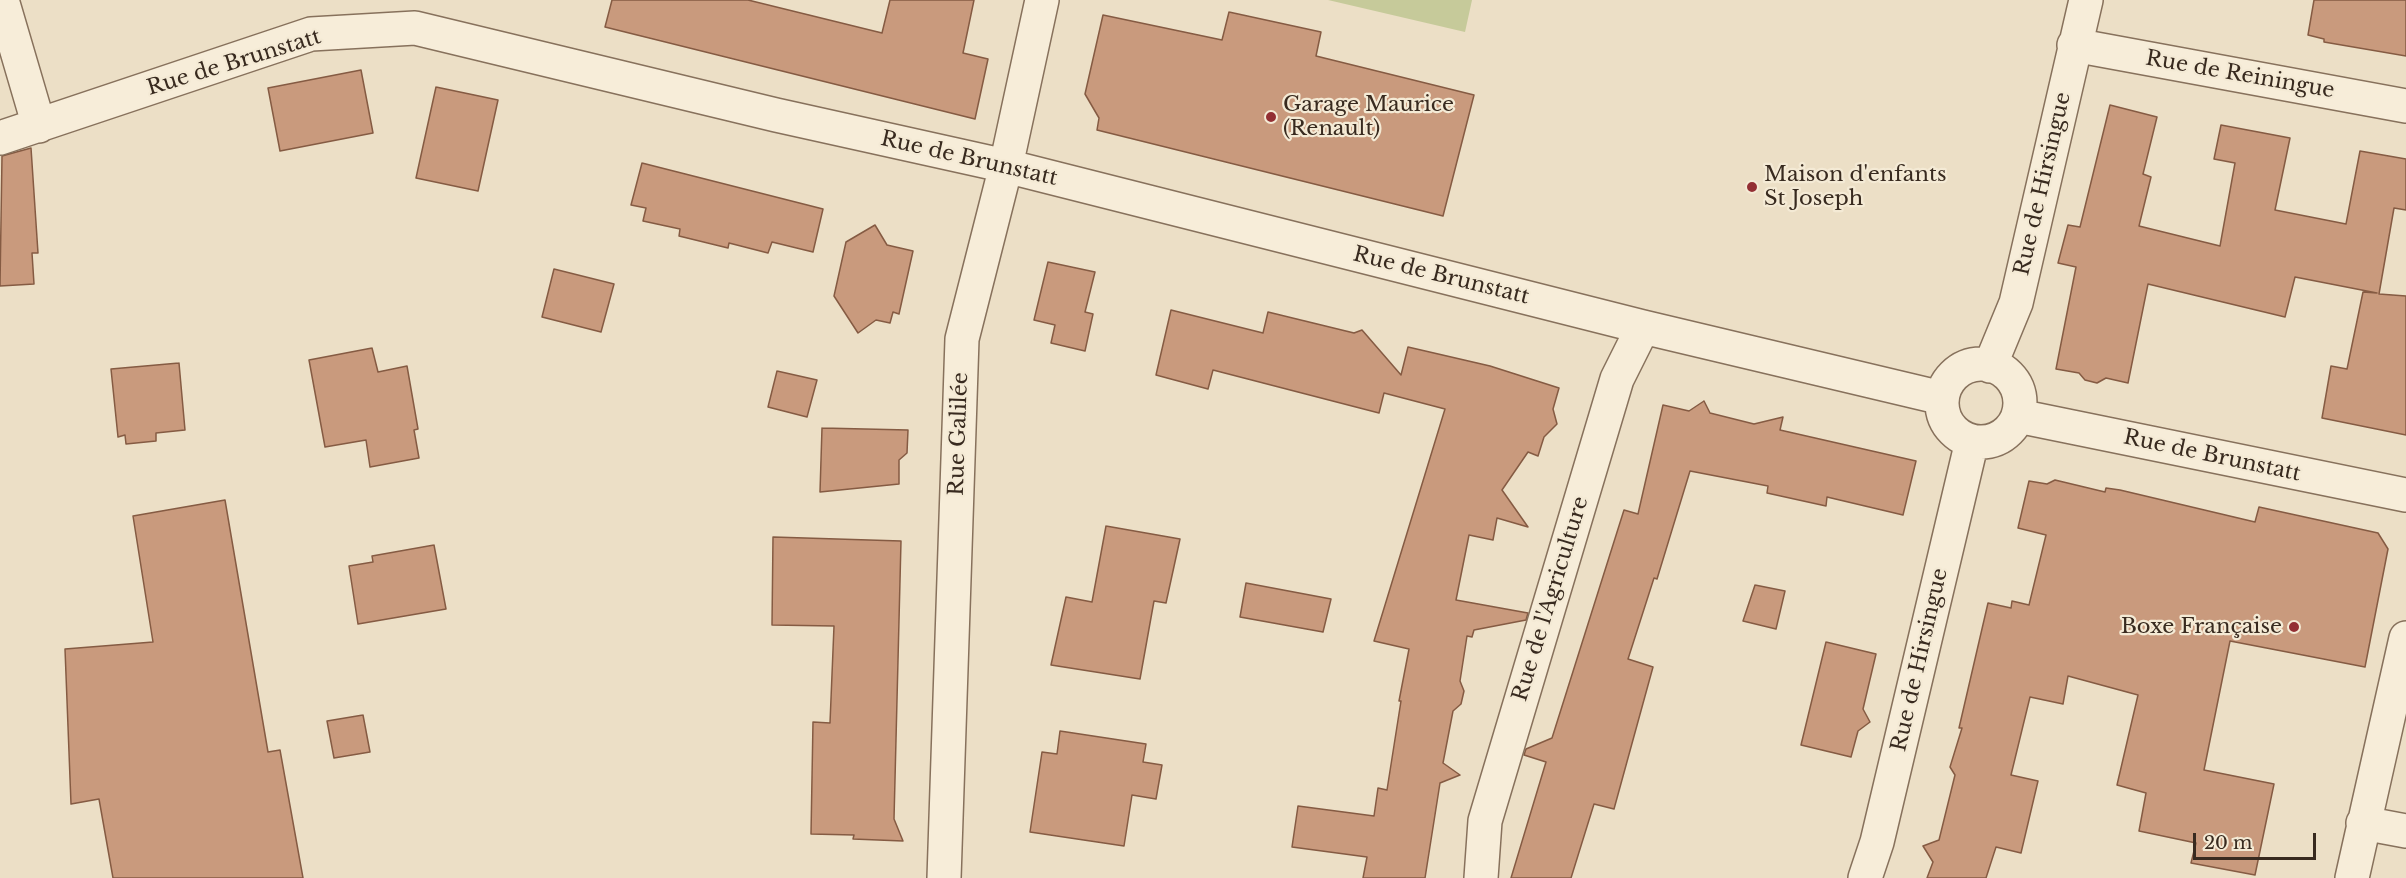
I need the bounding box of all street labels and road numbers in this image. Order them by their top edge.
street label: Rue de Brunstatt [144,25,324,101]
street label: Rue de Reiningue [2144,46,2336,104]
street label: Rue de Hirsingue [2010,90,2076,278]
street label: Rue de Brunstatt [878,126,1060,192]
street label: Rue de Brunstatt [1350,242,1532,310]
street label: Rue Galilée [944,372,974,496]
street label: Rue de Brunstatt [2121,425,2303,487]
street label: Rue de l'Agriculture [1508,494,1594,704]
street label: Rue de Hirsingue [1887,566,1953,754]

